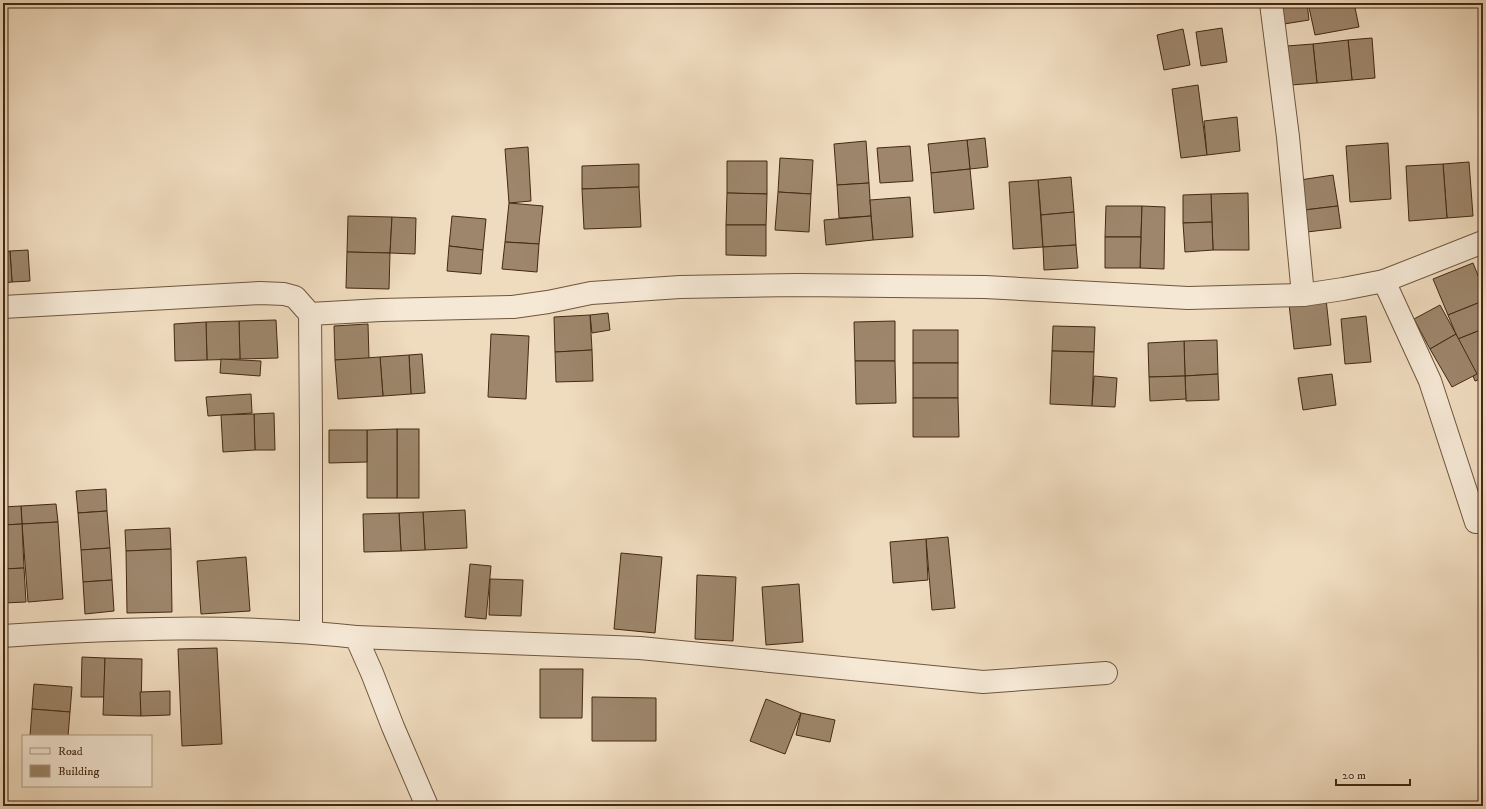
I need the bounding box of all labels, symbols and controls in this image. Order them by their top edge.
legend [22,735,152,787]
text: Road [58,744,83,759]
scale bar [1336,761,1410,787]
text: Building [58,764,99,779]
text: 20 m [1342,768,1366,783]

